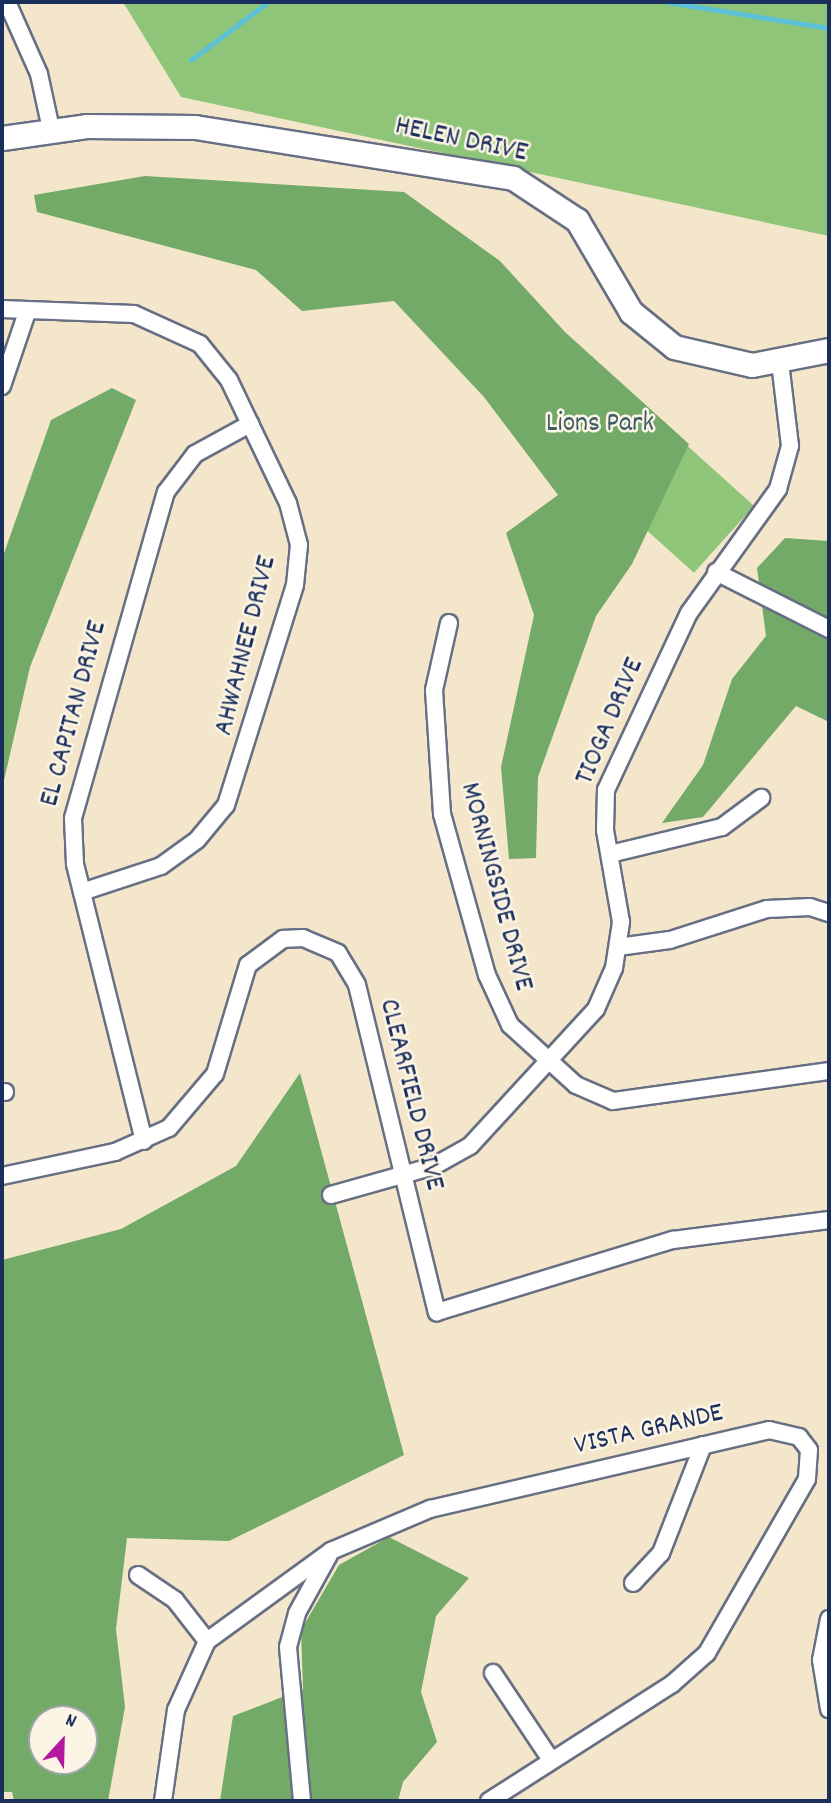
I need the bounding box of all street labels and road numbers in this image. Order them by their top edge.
street label: HELEN DRIVE [392,111,530,171]
street label: AHWAHNEE DRIVE [208,553,286,739]
street label: EL CAPITAN DRIVE [34,618,116,810]
street label: TIOGA DRIVE [569,653,653,791]
street label: MORNINGSIDE DRIVE [451,779,539,995]
street label: CLEARFIELD DRIVE [370,996,450,1194]
street label: VISTA GRANDE [571,1398,727,1464]

